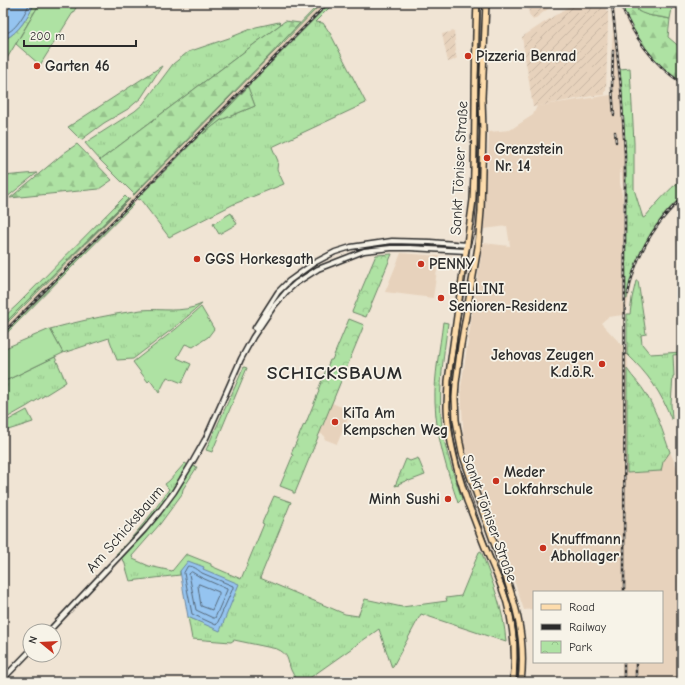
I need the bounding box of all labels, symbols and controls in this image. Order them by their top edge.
scale bar [24,22,136,48]
text: 200 m [30,29,65,43]
place label: Pizzeria Benrad [476,47,576,65]
marker: Pizzeria Benrad [463,51,473,61]
place label: Garten 46 [45,57,110,75]
marker: Garten 46 [32,61,42,71]
street label: Sankt Töniser Straße [447,100,472,235]
place label: Grenzstein Nr. 14 [495,140,563,175]
marker: Grenzstein Nr. 14 [482,153,492,163]
place label: GGS Horkesgath [205,250,314,268]
marker: GGS Horkesgath [192,254,202,264]
place label: PENNY [429,255,475,273]
marker: PENNY [416,259,426,269]
place label: BELLINI Senioren-Residenz [449,280,568,315]
marker: BELLINI Senioren-Residenz [436,293,446,303]
place label: Jehovas Zeugen K.d.ö.R. [491,346,594,381]
marker: Jehovas Zeugen K.d.ö.R. [597,359,607,369]
district label: SCHICKSBAUM [267,362,403,384]
place label: KiTa Am Kempschen Weg [343,404,448,439]
marker: KiTa Am Kempschen Weg [330,417,340,427]
street label: Sankt Töniser Straße [459,452,522,585]
place label: Meder Lokfahrschule [504,463,593,498]
marker: Meder Lokfahrschule [491,476,501,486]
street label: Am Schicksbaum [82,482,168,576]
place label: Minh Sushi [369,490,440,508]
marker: Minh Sushi [443,494,453,504]
place label: Knuffmann Abhollager [551,530,621,565]
marker: Knuffmann Abhollager [538,543,548,553]
legend [533,591,663,663]
text: Road [569,600,595,614]
text: Railway [569,620,607,634]
north arrow [22,623,62,663]
text: N [26,635,40,645]
text: Park [569,640,592,654]

